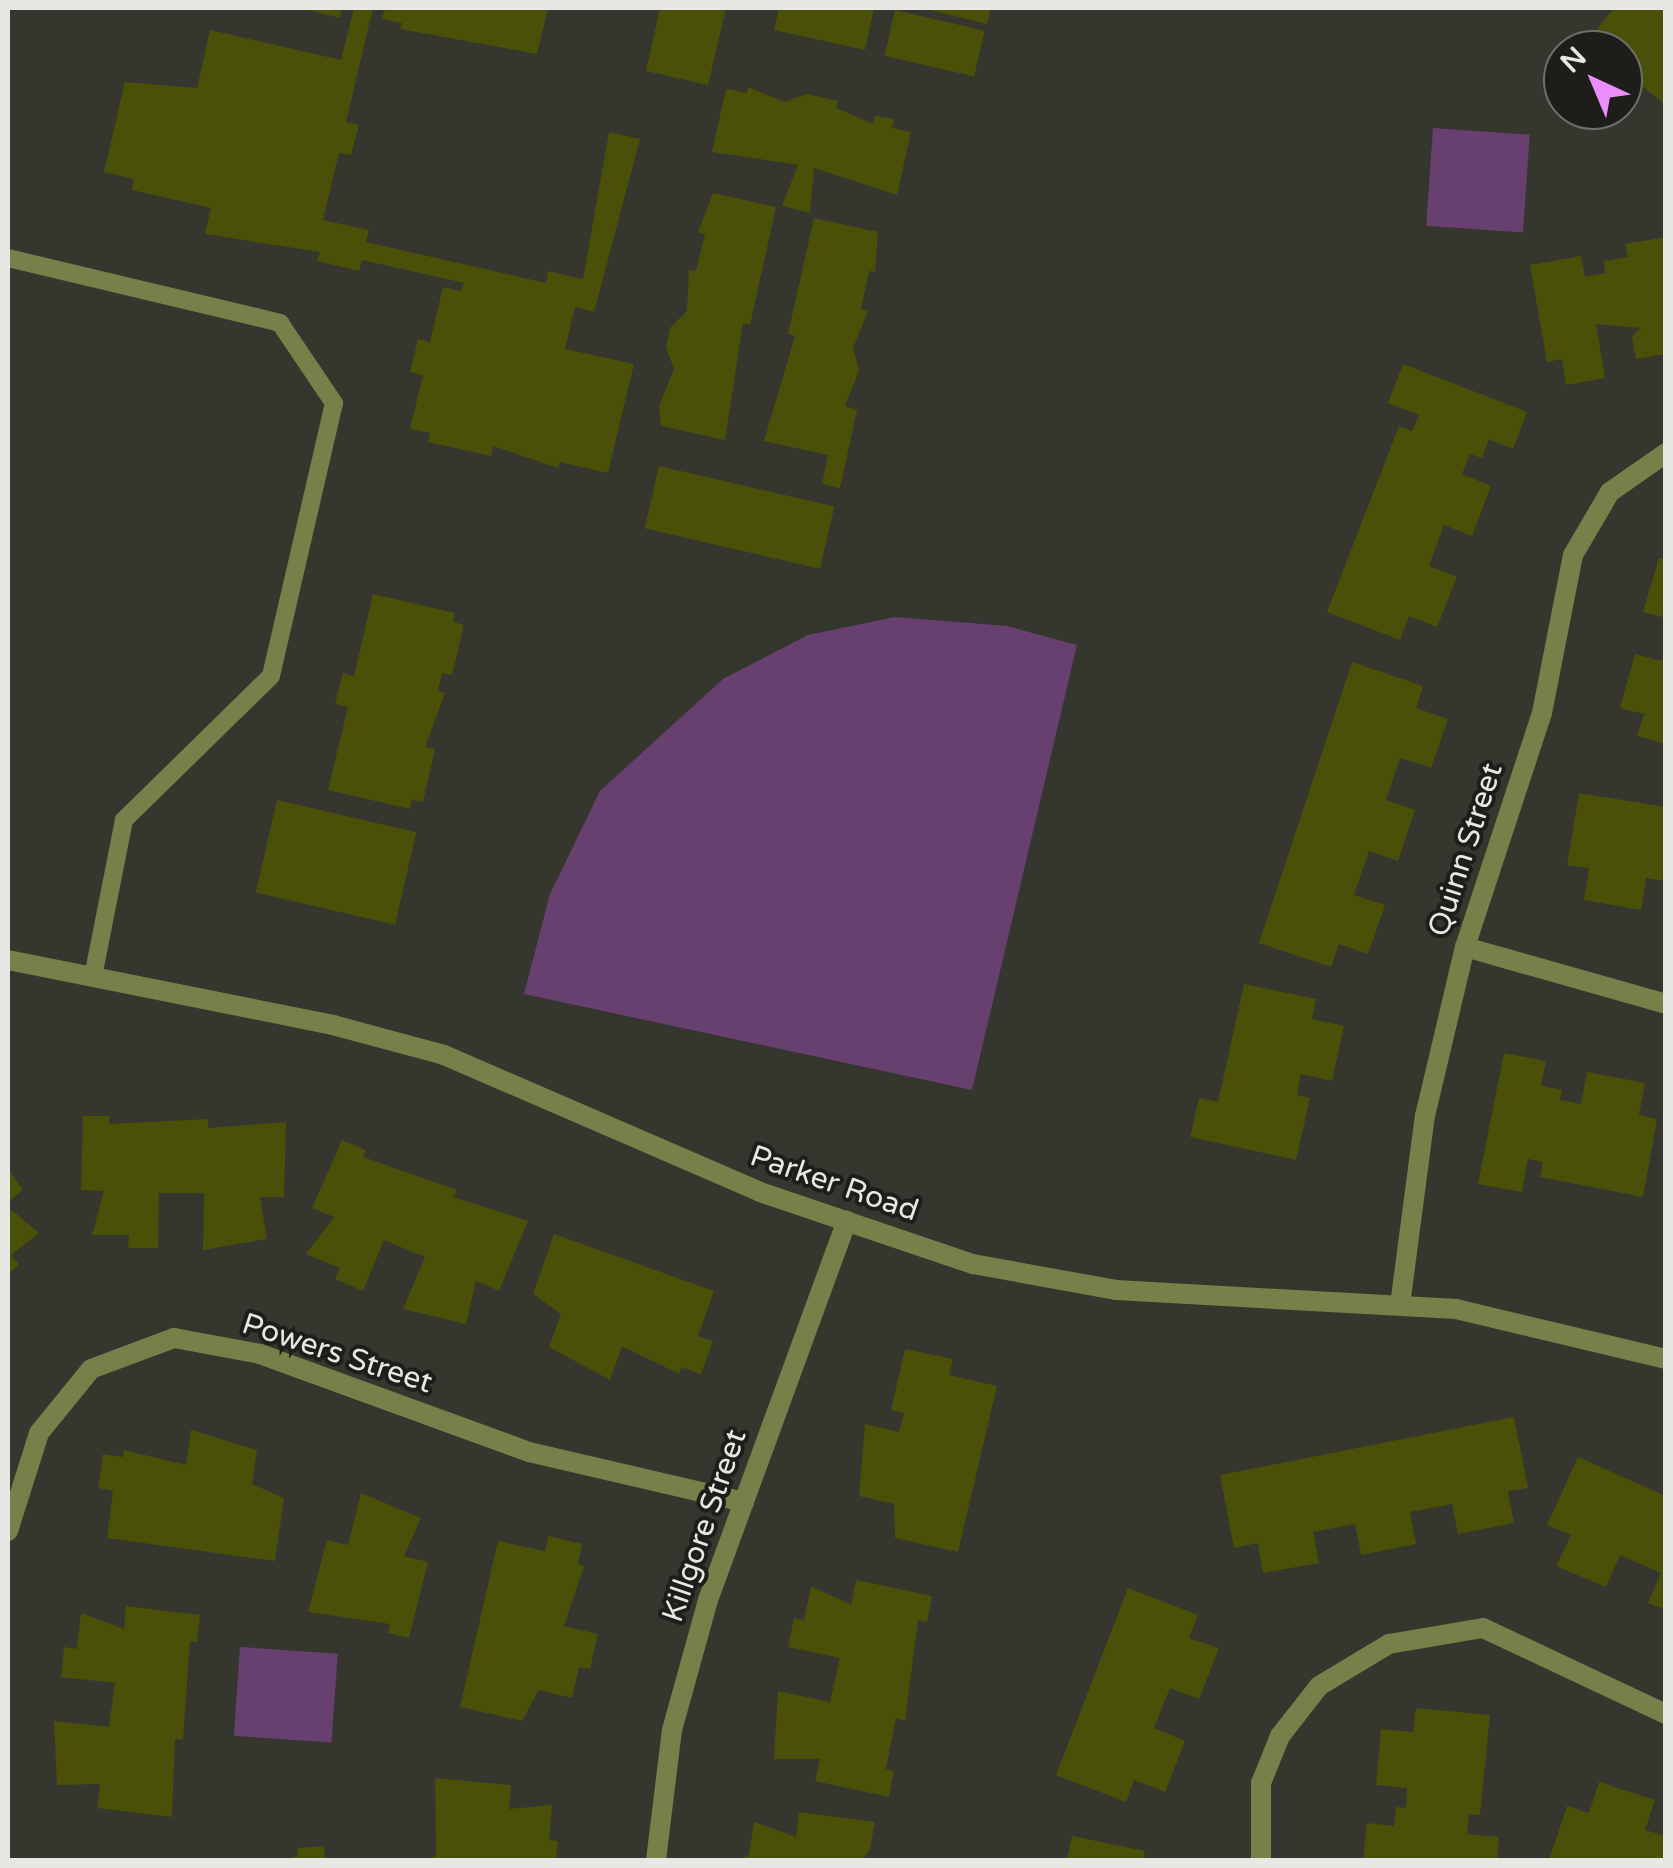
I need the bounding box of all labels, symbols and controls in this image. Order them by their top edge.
north arrow [1543,30,1643,130]
text: N [1554,40,1593,80]
street label: Quinn Street [1421,759,1511,941]
street label: Parker Road [745,1138,923,1230]
street label: Powers Street [237,1306,437,1402]
street label: Killgore Street [655,1425,755,1627]

